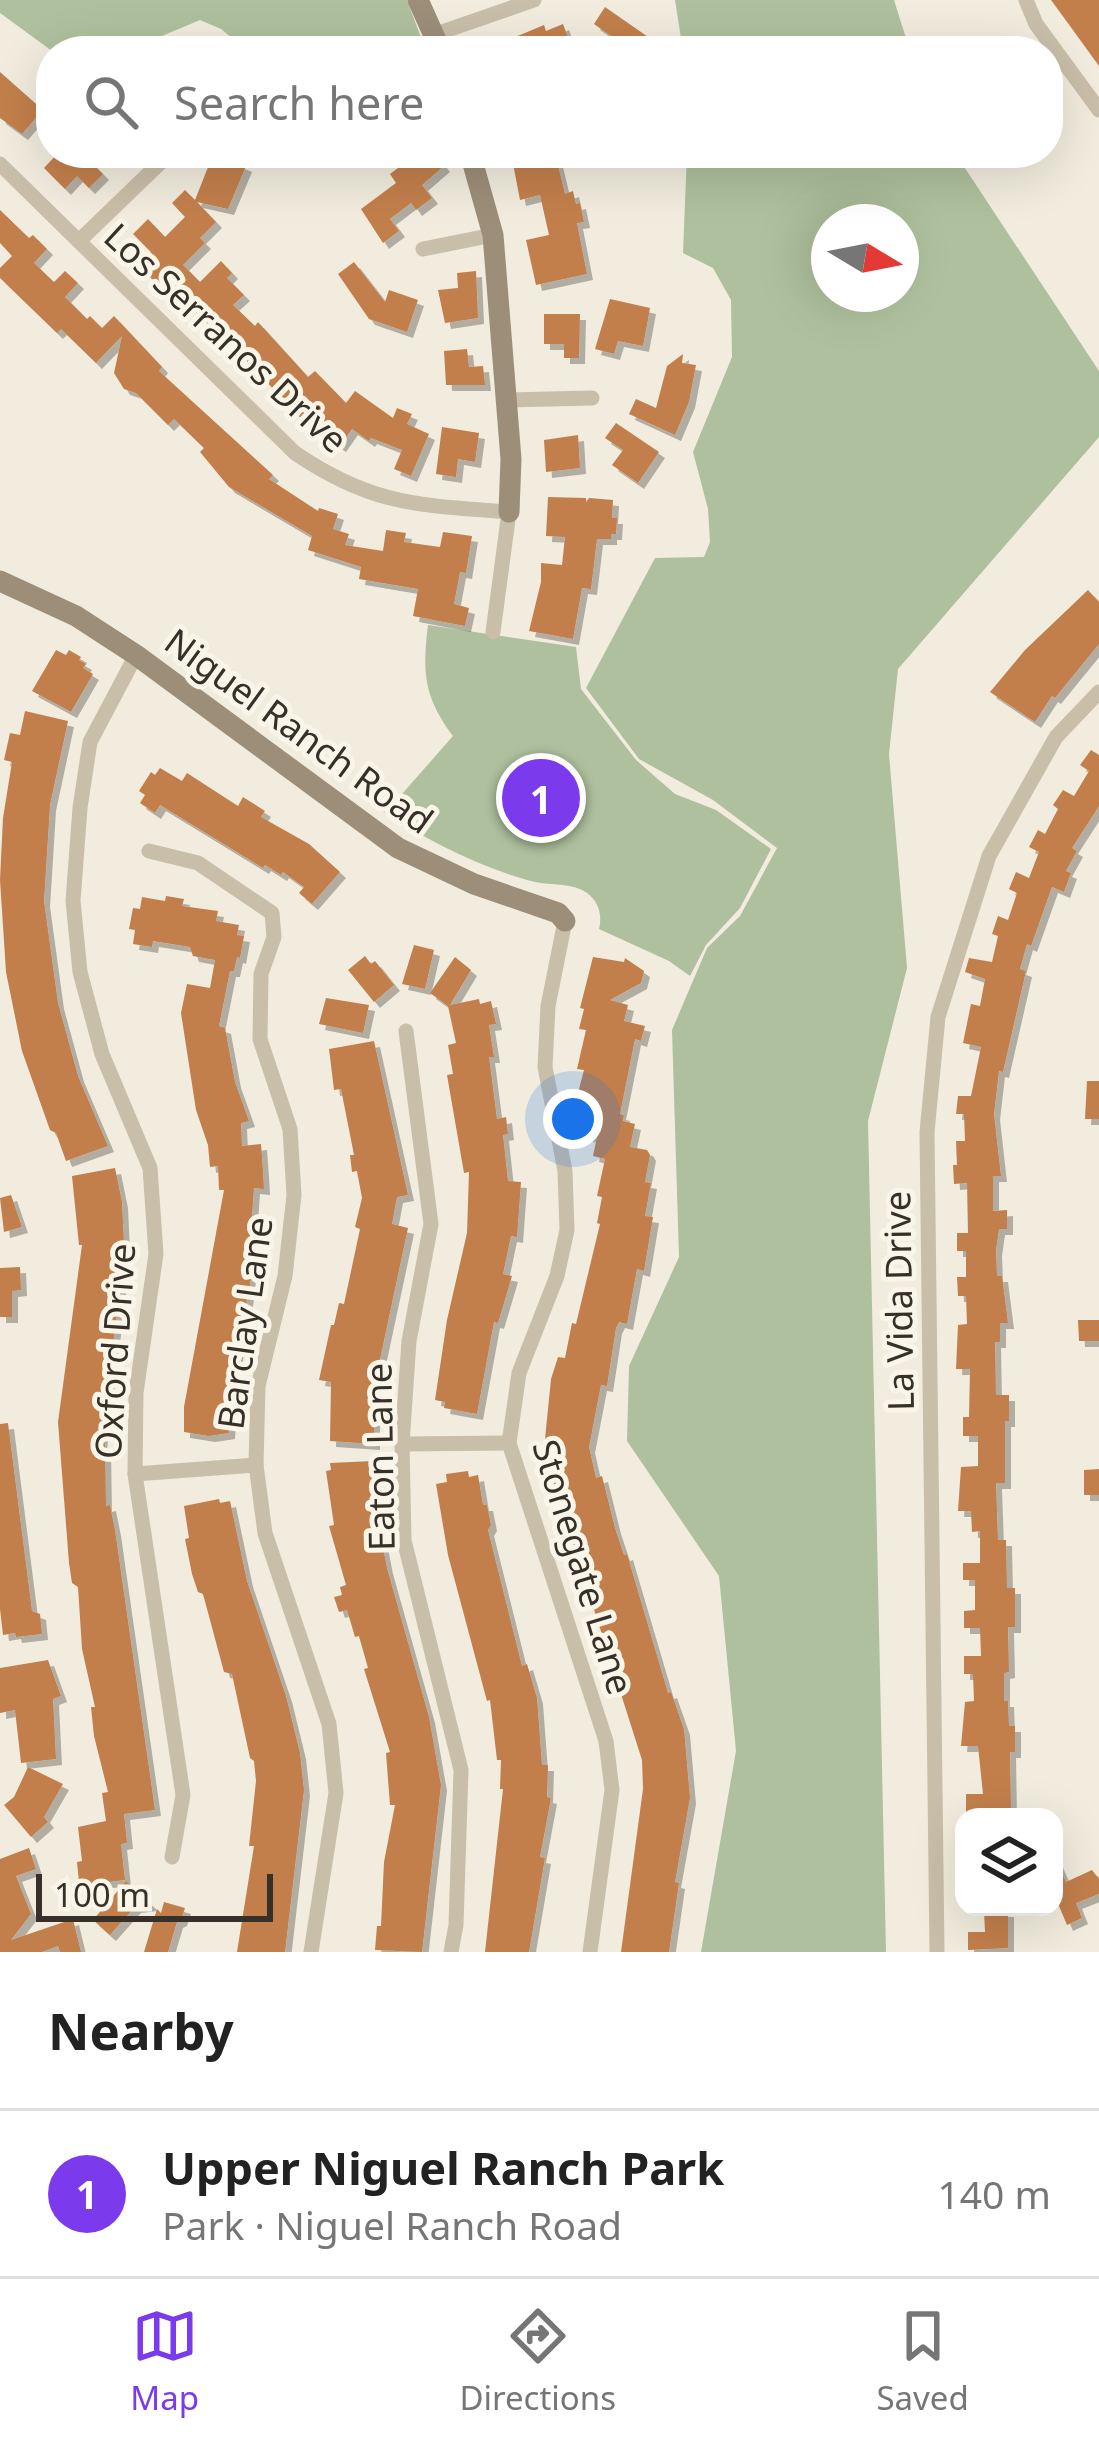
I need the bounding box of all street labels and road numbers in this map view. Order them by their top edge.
street label: Los Serranos Drive [94,212,359,463]
street label: Niguel Ranch Road [155,617,443,845]
street label: La Vida Drive [872,1191,925,1411]
street label: Barclay Lane [205,1214,284,1432]
street label: Oxford Drive [83,1242,146,1460]
street label: Eaton Lane [353,1362,406,1552]
street label: Stonegate Lane [521,1434,645,1700]

